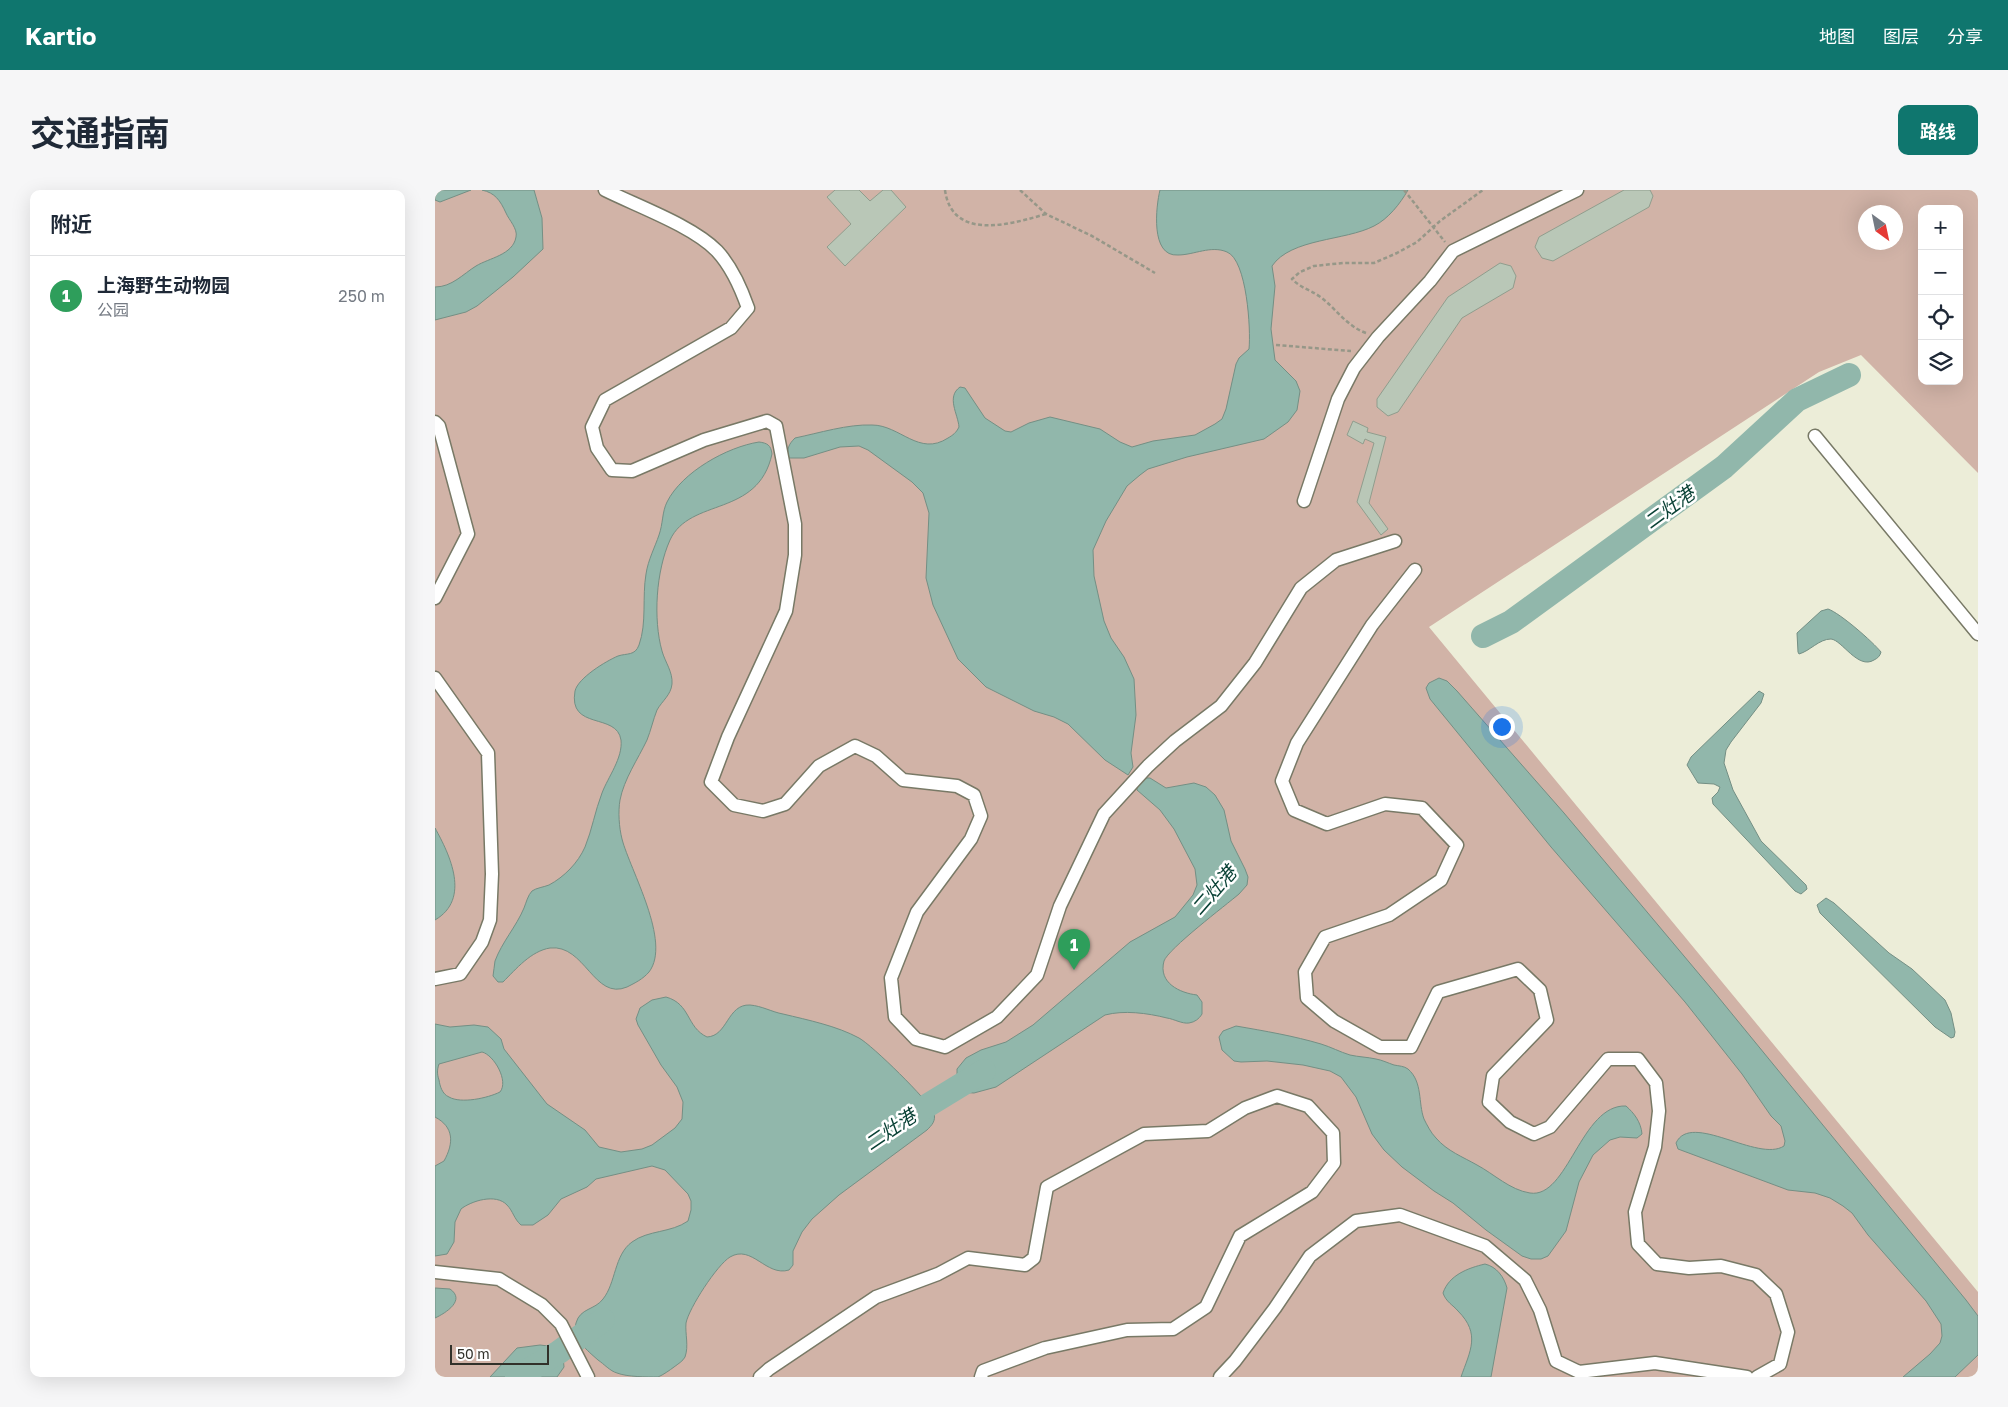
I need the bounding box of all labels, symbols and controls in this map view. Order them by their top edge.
text: Kartio [25,21,97,50]
text: 地图 [1819,25,1855,47]
text: 图层 [1883,25,1919,47]
text: 分享 [1947,25,1983,47]
button: 路线 [1898,105,1978,155]
text: 交通指南 [30,112,170,154]
north arrow [1858,205,1903,250]
map controls [1918,205,1963,385]
button: + [1918,205,1963,250]
text: 附近 [50,211,92,237]
button: − [1918,250,1963,295]
text: 上海野生动物园 [97,273,230,296]
text: 1 [62,286,70,306]
text: 250 m [338,286,385,306]
button: locate [1918,295,1963,340]
text: 公园 [97,300,129,320]
button: layers [1918,340,1963,385]
water label: 二灶港 [1639,479,1701,533]
your location [1489,714,1515,740]
water label: 二灶港 [1186,859,1242,919]
pin: 1 [1058,929,1090,970]
water label: 二灶港 [860,1102,923,1154]
scale bar [450,1342,549,1365]
text: 50 m [457,1345,490,1362]

